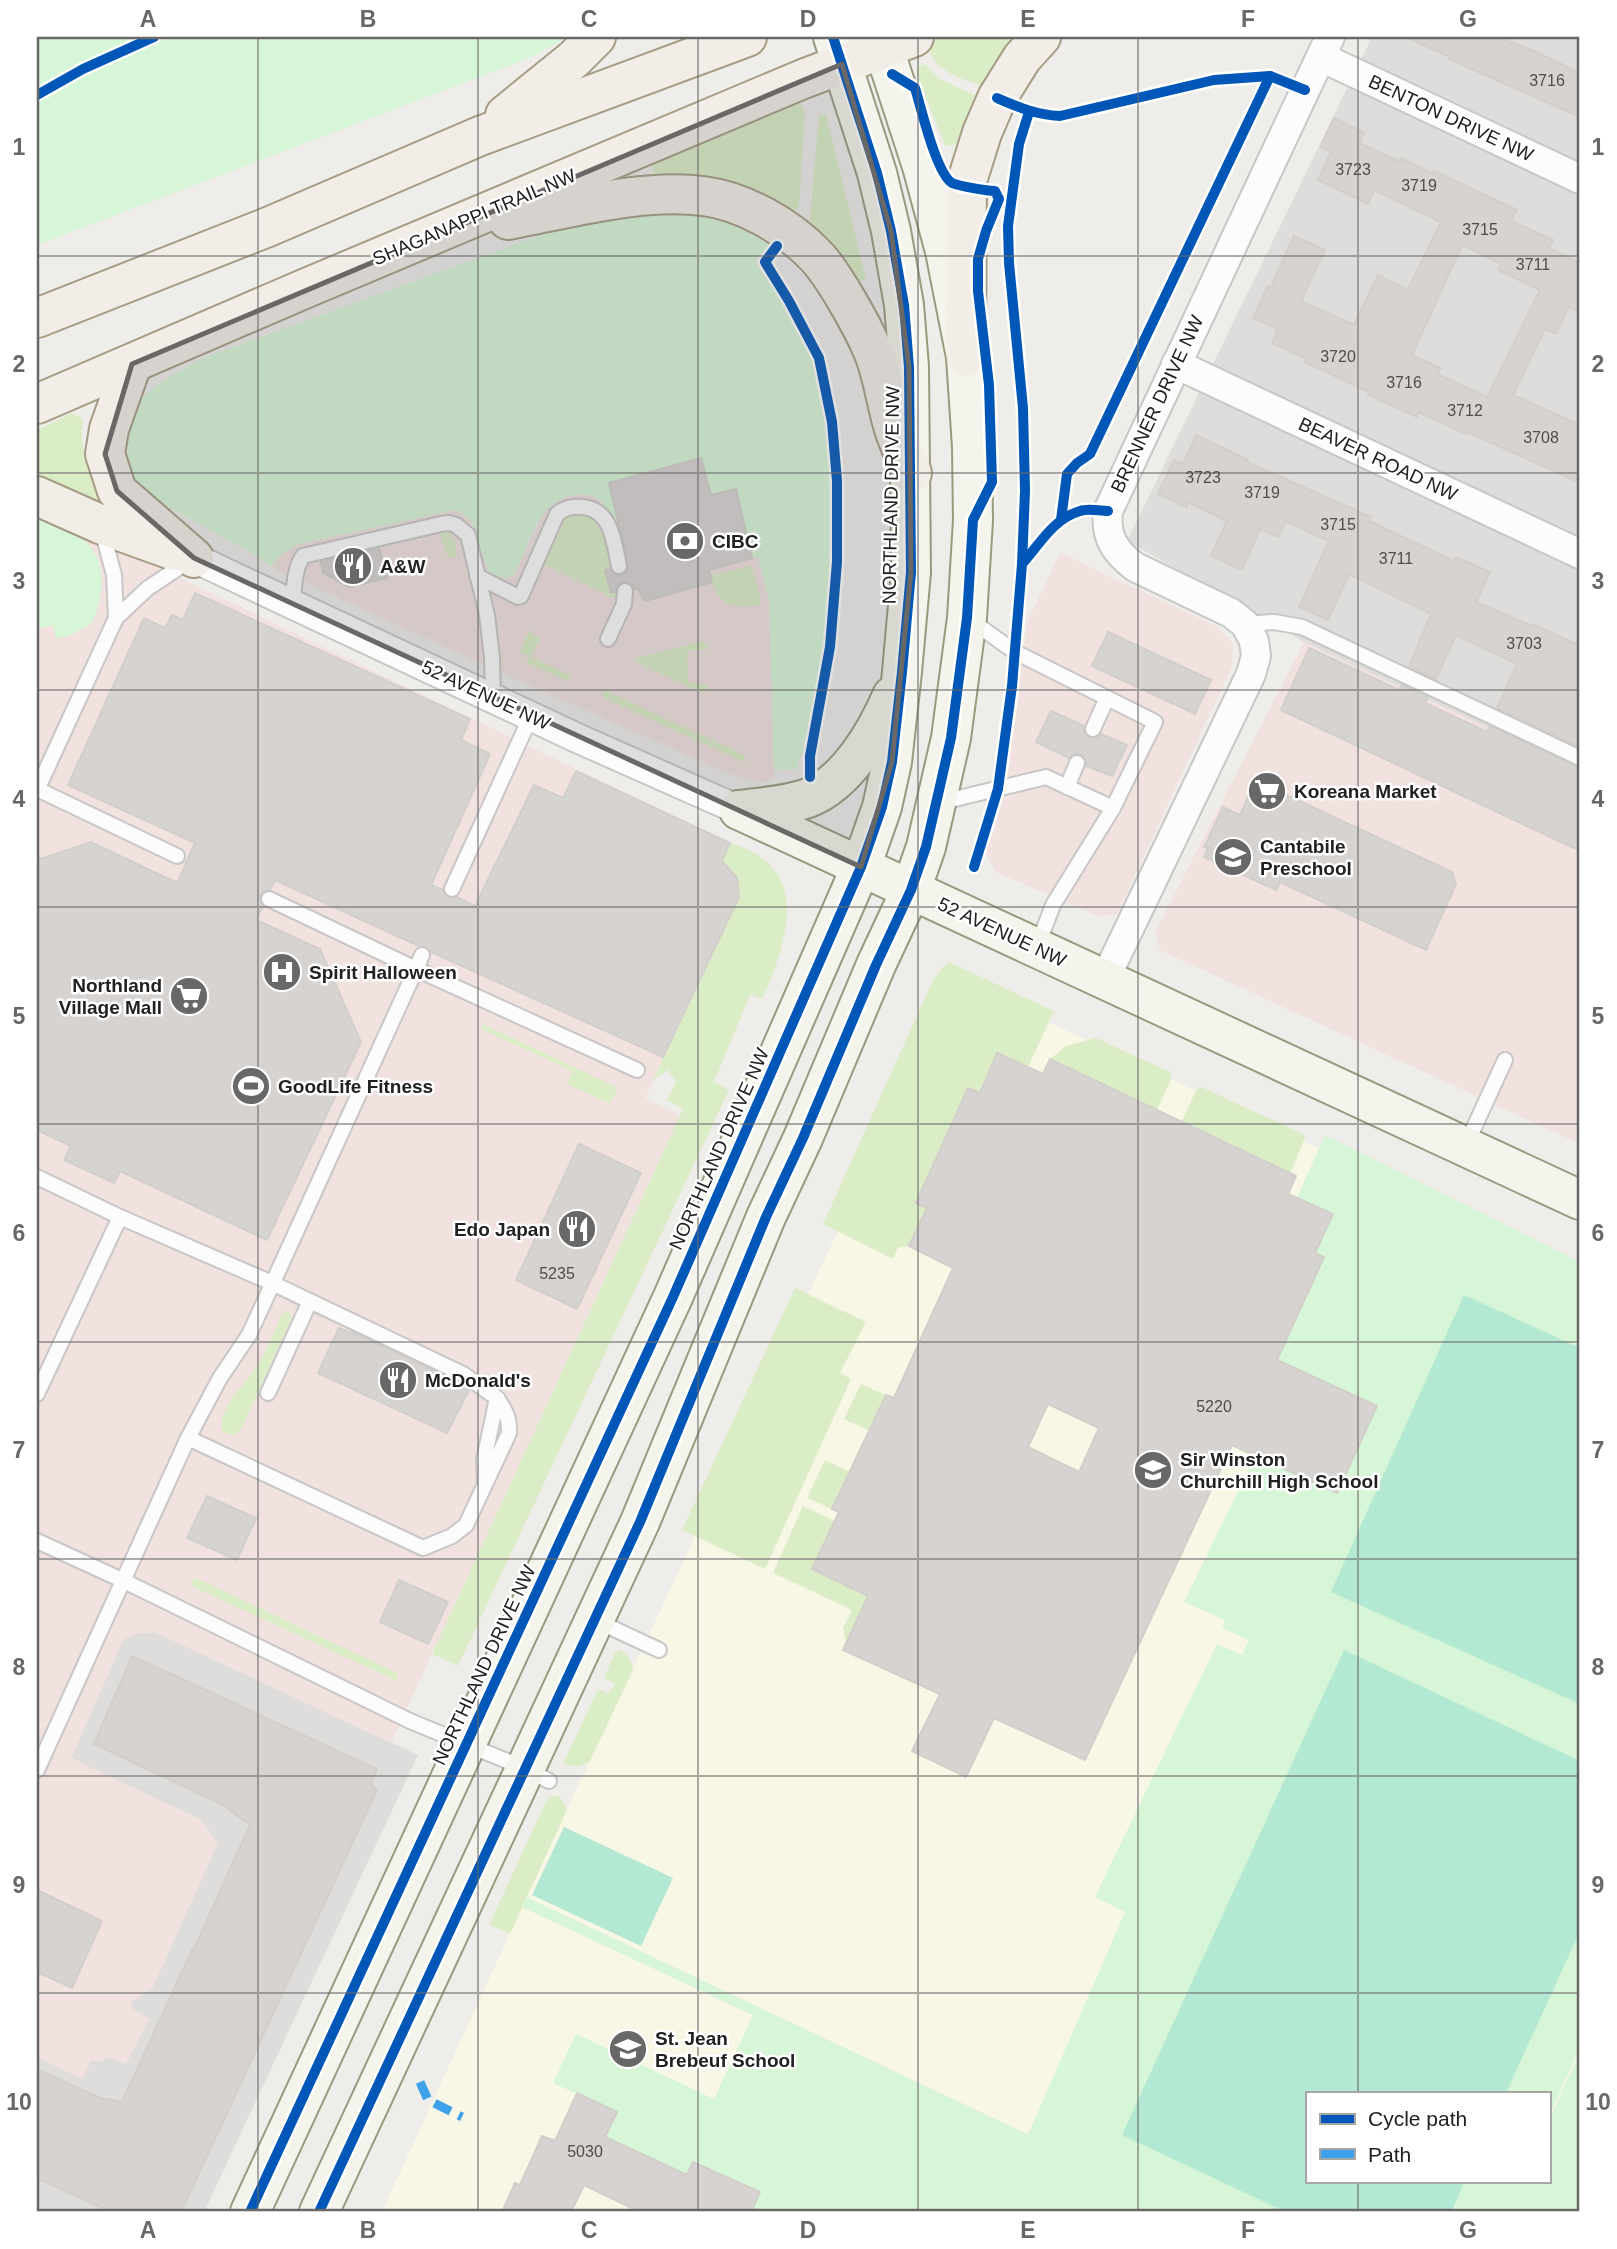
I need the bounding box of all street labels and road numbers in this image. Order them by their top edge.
street label: BENTON DRIVE NW [1365,71,1537,165]
street label: SHAGANAPPI TRAIL NW [369,165,579,269]
street label: BRENNER DRIVE NW [1107,312,1207,496]
street label: NORTHLAND DRIVE NW [879,386,903,604]
street label: BEAVER ROAD NW [1295,413,1461,505]
street label: 52 AVENUE NW [419,656,553,734]
street label: 52 AVENUE NW [935,893,1069,971]
street label: NORTHLAND DRIVE NW [665,1045,773,1253]
street label: NORTHLAND DRIVE NW [428,1562,540,1768]

